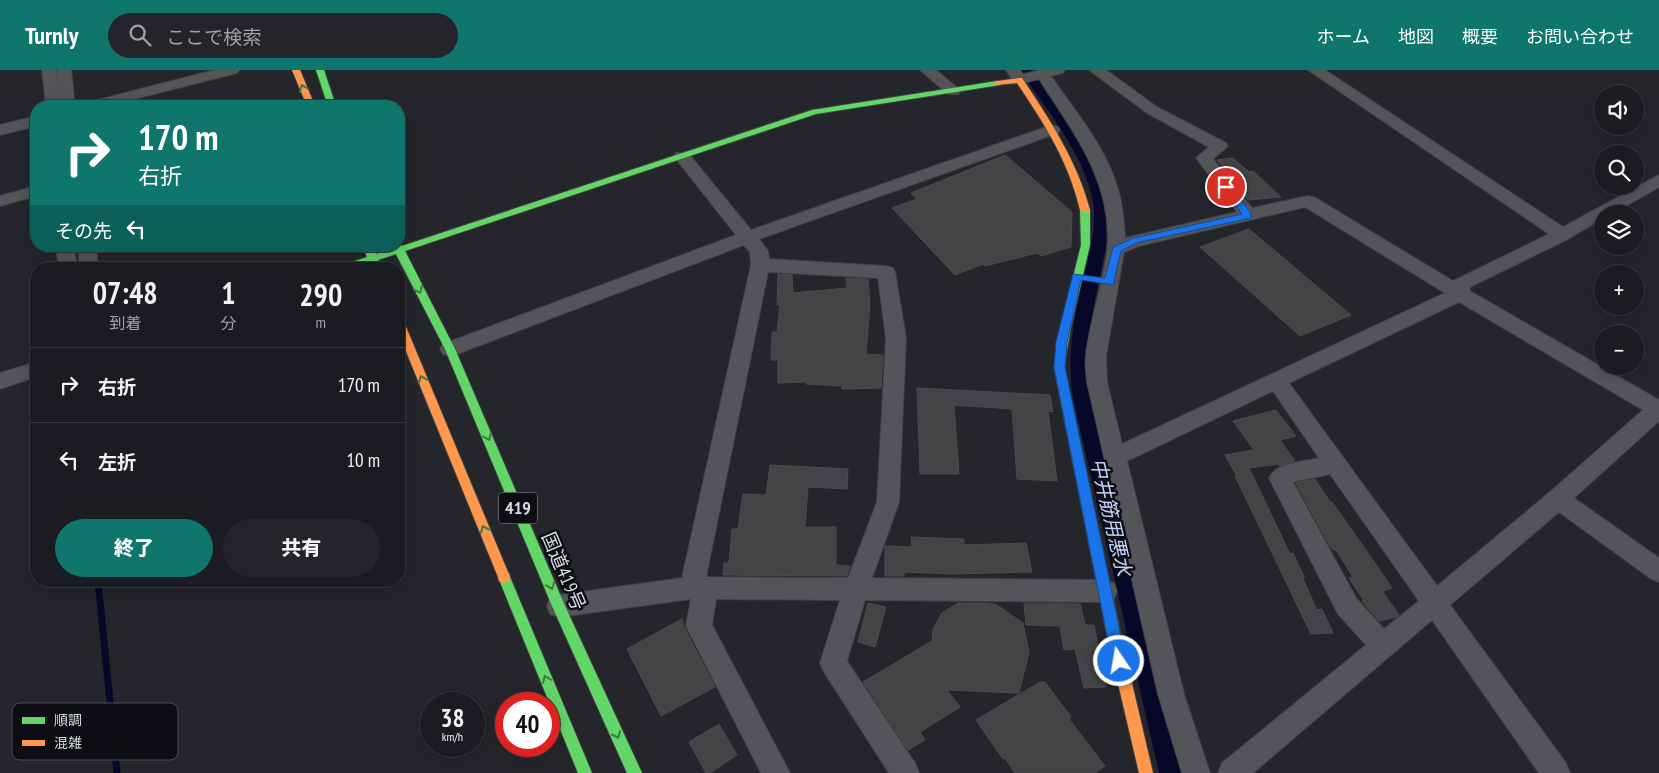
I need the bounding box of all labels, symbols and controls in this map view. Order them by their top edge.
search box [108,13,458,58]
text: Turnly [25,20,78,51]
icon: search [126,21,154,49]
text: ここで検索 [166,25,261,49]
text: ホーム [1317,25,1370,48]
text: 地図 [1398,25,1434,48]
text: 概要 [1462,25,1498,48]
text: お問い合わせ [1526,25,1634,48]
one-way arrow [299,84,310,93]
map controls [1594,85,1644,375]
button: sound [1594,85,1644,135]
text: 170 m [138,114,219,160]
icon: right [55,120,120,185]
button: search [1594,145,1644,195]
text: 右折 [138,162,182,190]
pin [1205,166,1247,208]
icon: arrive [1212,173,1240,201]
button: layers [1594,205,1644,255]
icon: left [122,215,150,243]
text: その先 [55,219,112,243]
button: + [1594,265,1644,315]
text: 07:48 [93,273,158,312]
text: 1 [221,273,236,312]
text: 290 [299,275,342,314]
one-way arrow [413,284,423,293]
text: m [316,312,326,332]
text: 到着 [109,313,141,333]
text: 分 [220,313,236,333]
button: − [1594,325,1644,375]
icon: right [55,371,83,399]
text: 170 m [338,373,380,397]
text: 右折 [98,375,136,399]
one-way arrow [418,375,429,384]
one-way arrow [481,432,492,441]
icon: left [55,446,83,474]
text: 10 m [347,448,380,472]
text: 左折 [98,450,136,474]
water label: 中井筋用悪水 [1085,456,1138,580]
road number: 419 [499,492,537,523]
button: 終了 [55,519,213,577]
button: 共有 [223,519,380,577]
one-way arrow [480,525,491,534]
street label: 国道419号 [537,528,591,614]
one-way arrow [545,582,555,590]
position arrow [1092,634,1144,686]
one-way arrow [542,675,553,684]
speed limit sign: 40 [495,692,560,757]
text: 38 [441,702,464,734]
legend [12,703,178,760]
text: 順調 [54,711,82,729]
text: km/h [442,729,463,744]
one-way arrow [611,730,622,739]
text: 混雑 [54,734,82,752]

